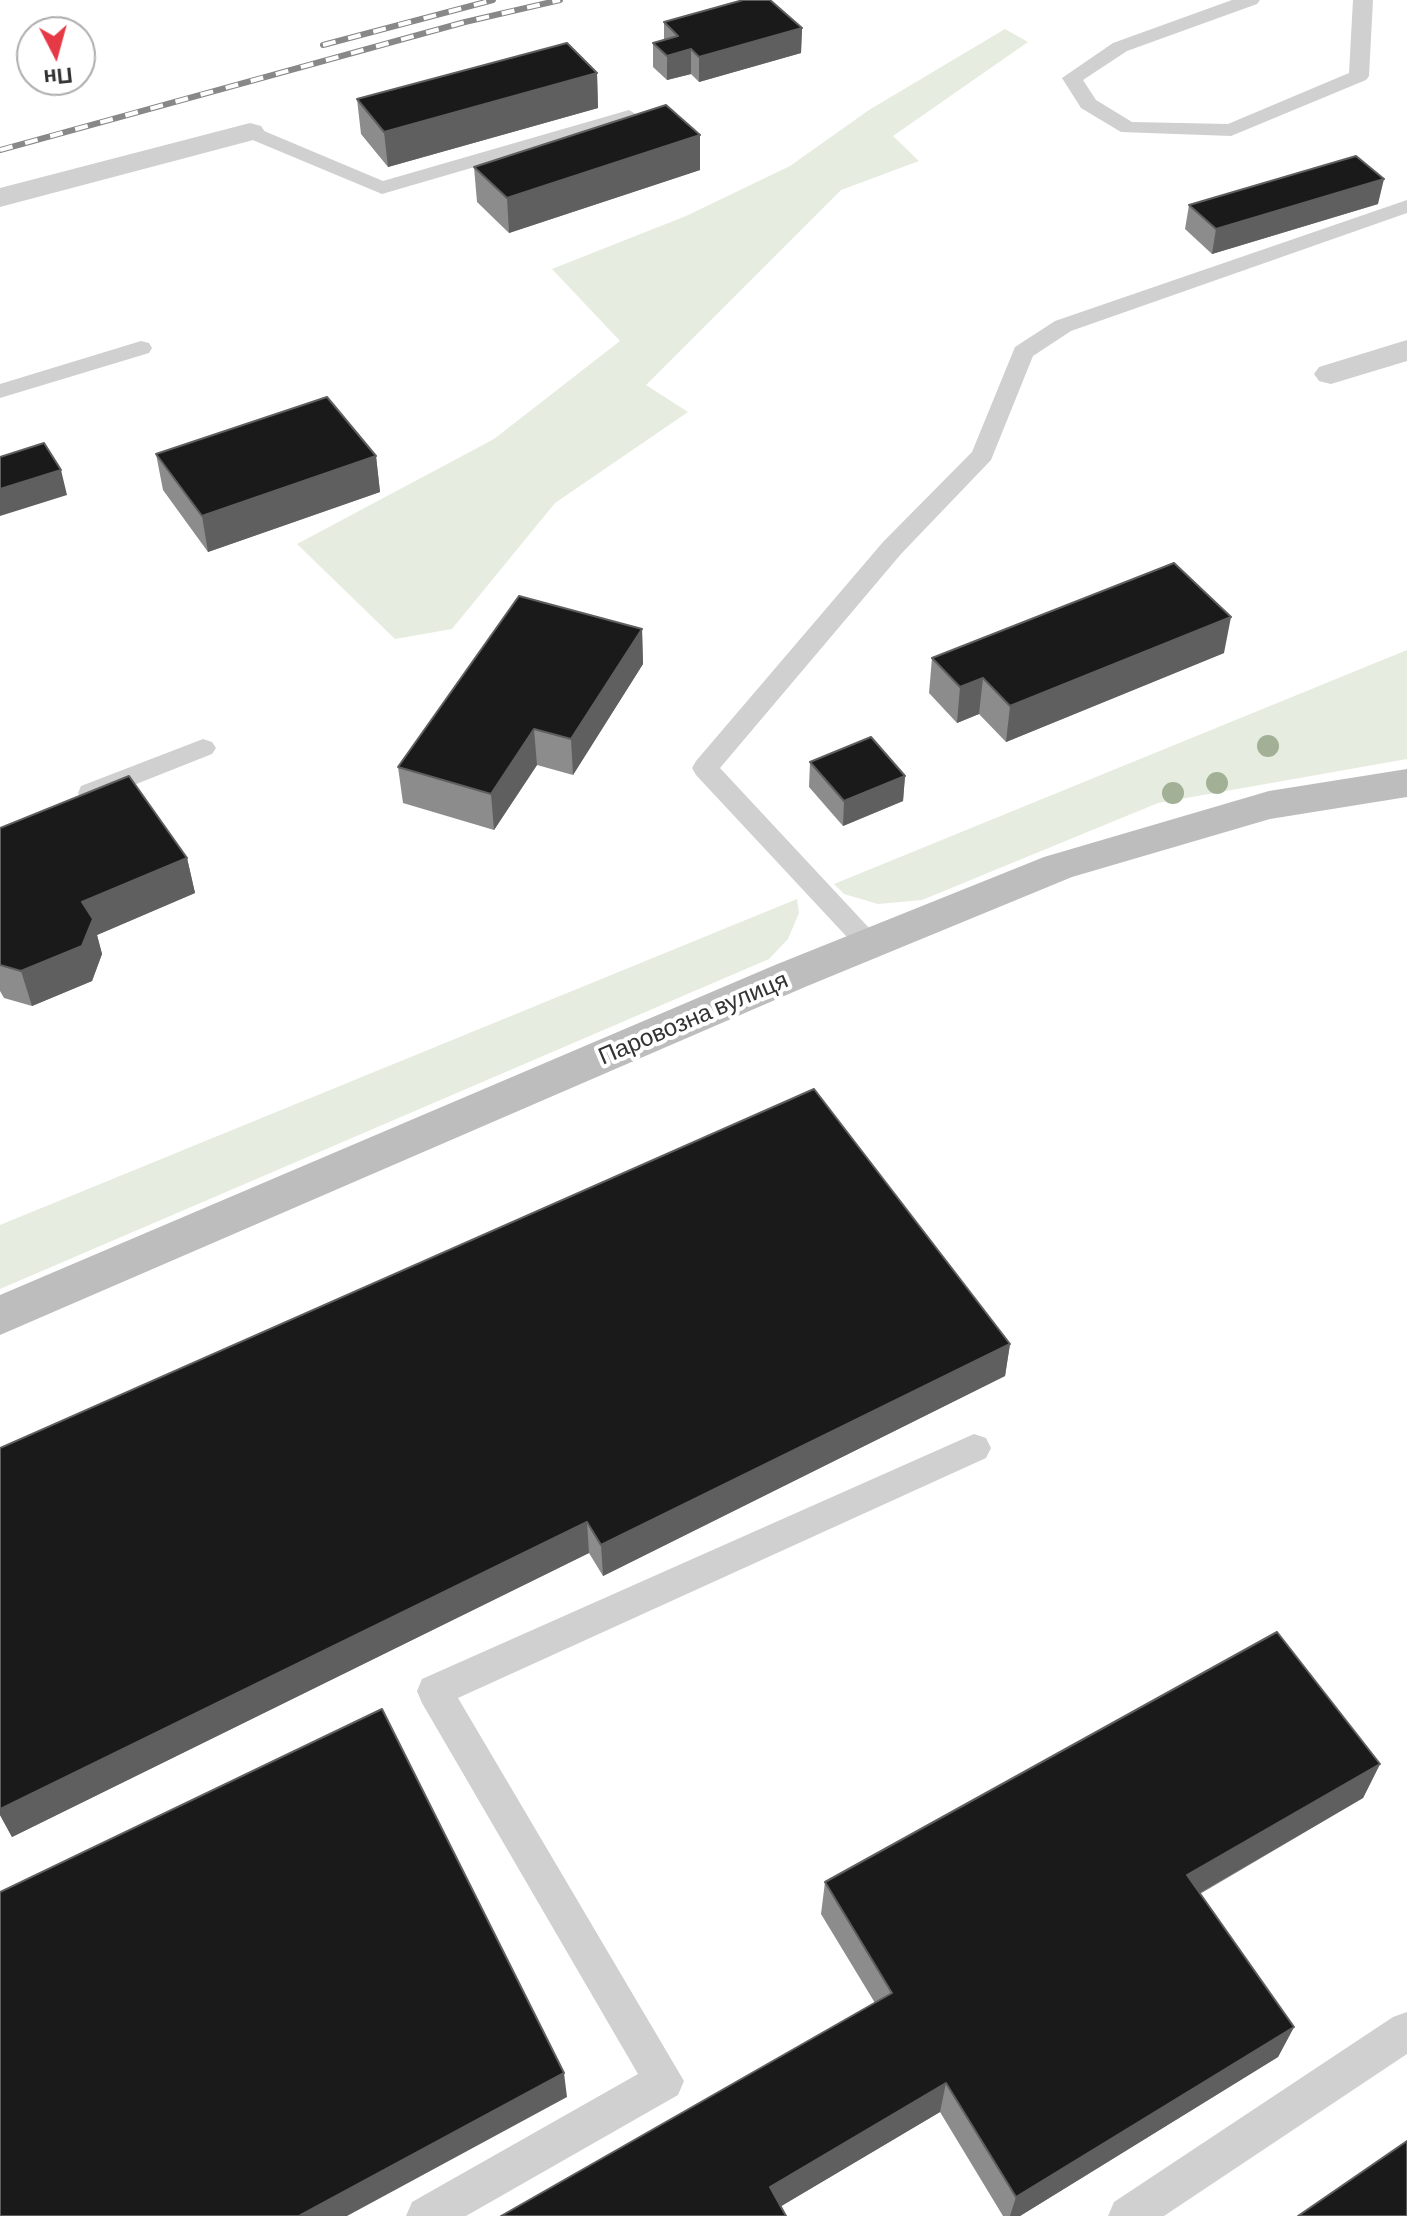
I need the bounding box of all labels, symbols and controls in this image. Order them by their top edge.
north arrow [16,16,96,96]
text: Пн [42,63,74,92]
street label: Паровозна вулиця [594,965,792,1071]

